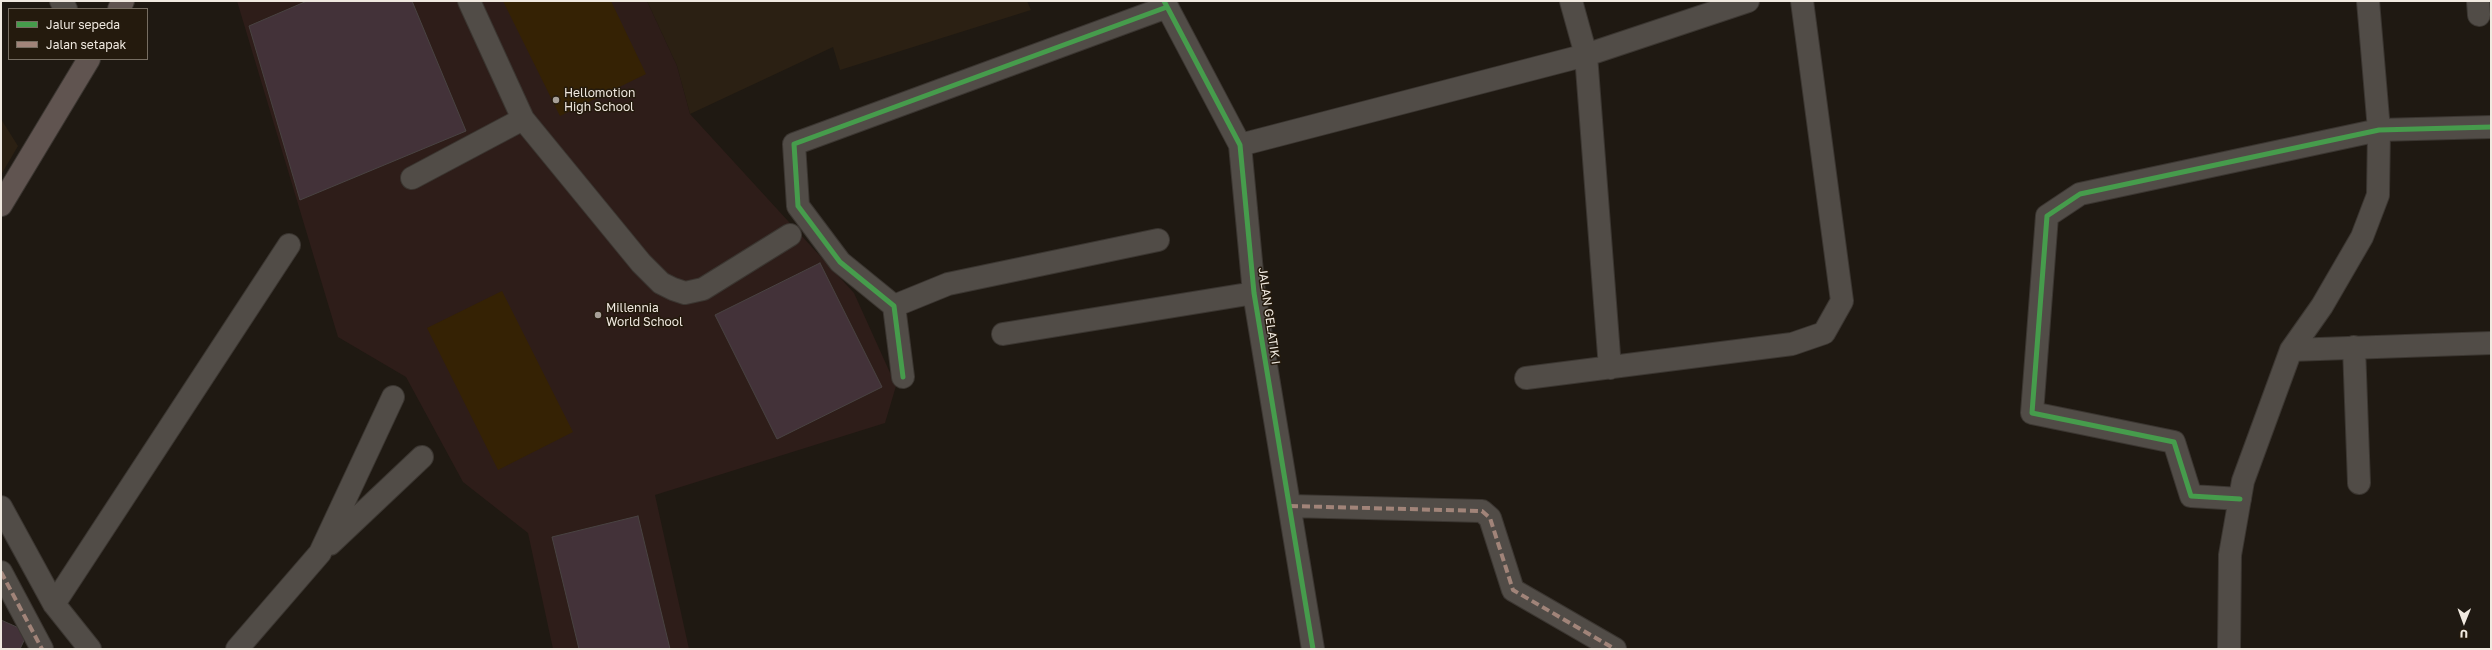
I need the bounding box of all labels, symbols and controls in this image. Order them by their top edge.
legend [8,8,148,60]
text: Jalur sepeda [46,17,120,32]
text: Jalan setapak [46,37,126,52]
place label: Hellomotion High School [564,86,635,114]
marker: Hellomotion High School [551,95,561,105]
street label: JALAN GELATIK I [1255,266,1283,366]
place label: Millennia World School [606,301,683,329]
marker: Millennia World School [593,310,603,320]
north arrow [2444,602,2484,642]
text: U [2460,628,2468,641]

